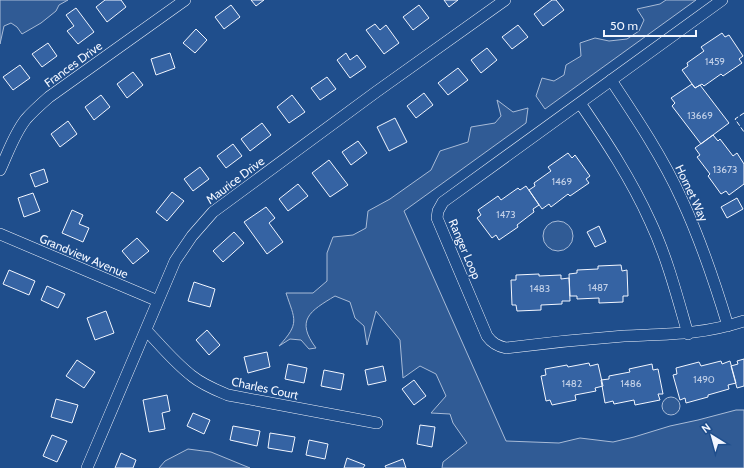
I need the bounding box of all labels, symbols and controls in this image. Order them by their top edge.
scale bar [604,12,696,38]
text: 50 m [610,18,638,33]
street label: Frances Drive [41,38,105,90]
house number: 1459 [705,55,725,68]
house number: 13669 [687,109,713,122]
street label: Maurice Drive [203,153,267,207]
street label: Hornet Way [672,162,712,224]
house number: 13673 [713,163,737,176]
house number: 1469 [552,175,573,188]
house number: 1473 [496,208,516,221]
street label: Ranger Loop [446,217,485,282]
street label: Grandview Avenue [37,231,131,281]
house number: 1487 [588,281,608,294]
house number: 1483 [530,282,550,295]
house number: 1490 [693,373,715,386]
street label: Charles Court [230,374,300,402]
house number: 1482 [562,377,582,390]
house number: 1486 [621,377,642,390]
north arrow [692,416,732,456]
text: N [699,420,713,436]

